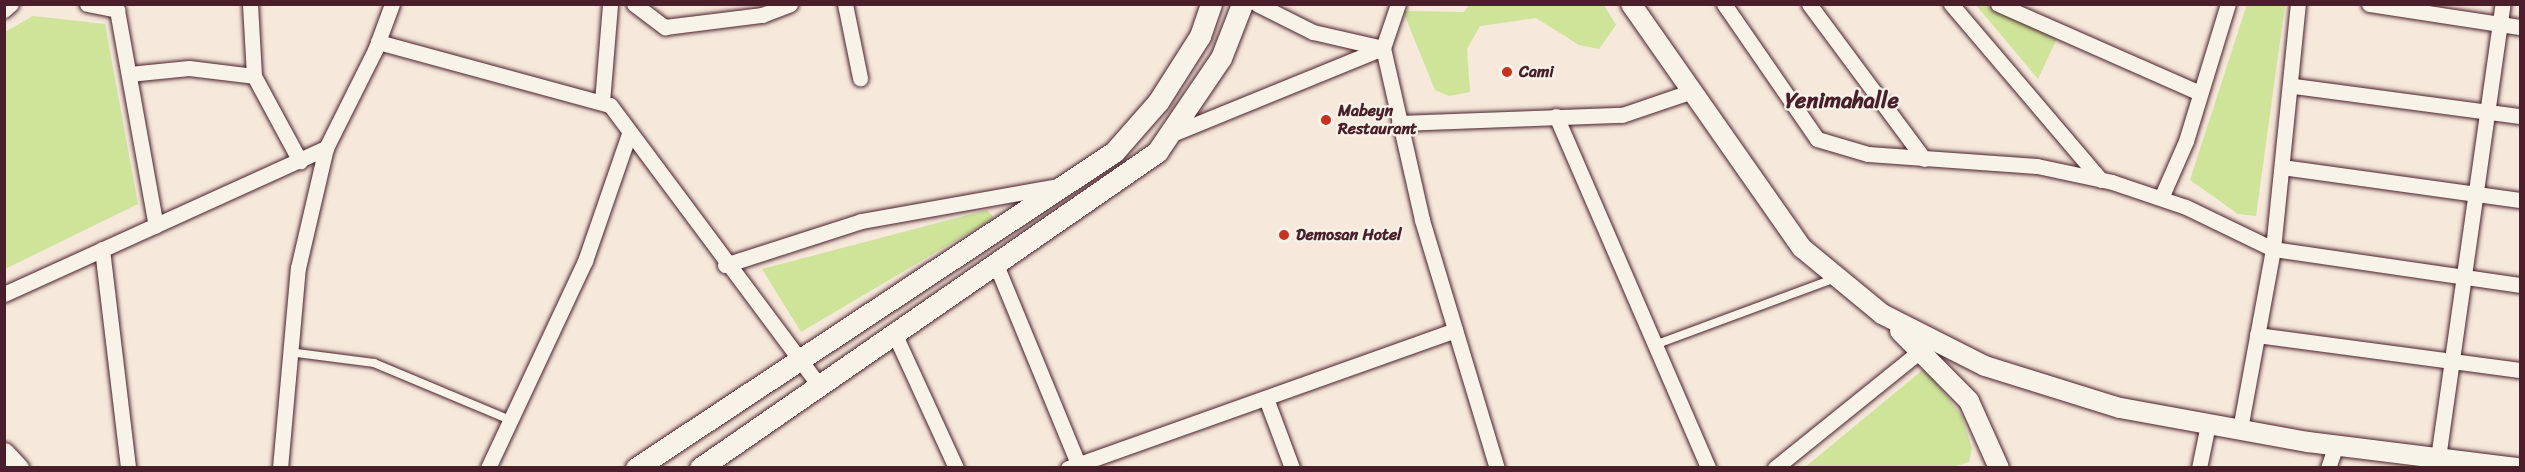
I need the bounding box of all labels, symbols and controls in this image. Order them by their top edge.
place label: Cami [1519,62,1554,82]
marker: Cami [1500,65,1514,79]
district label: Yenimahalle [1785,88,1899,114]
place label: Mabeyn Restaurant [1338,101,1417,139]
marker: Mabeyn Restaurant [1319,113,1333,127]
place label: Demosan Hotel [1296,225,1402,245]
marker: Demosan Hotel [1277,228,1291,242]

